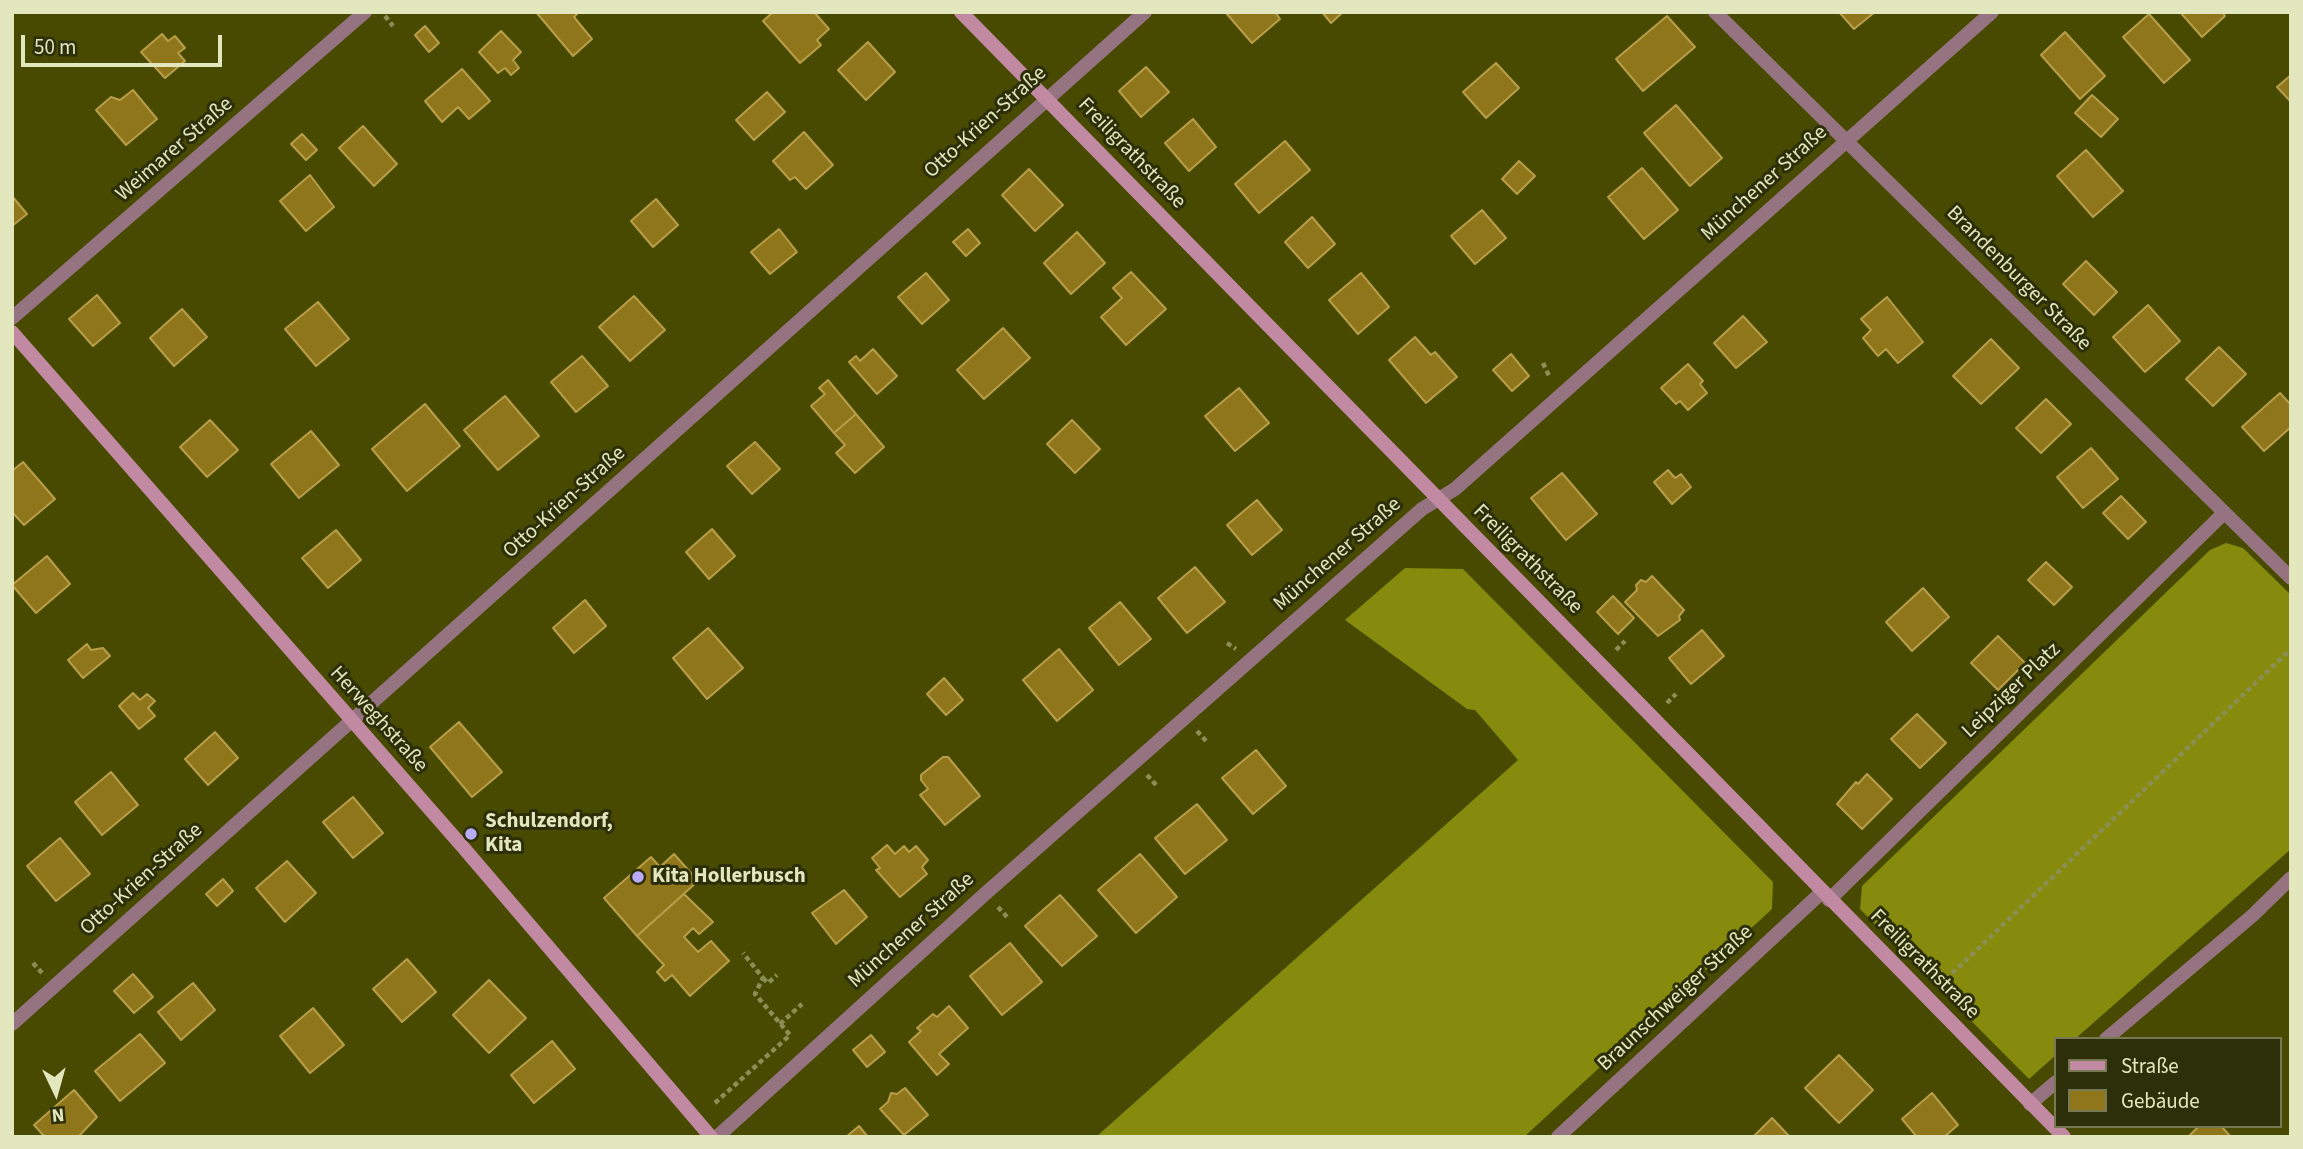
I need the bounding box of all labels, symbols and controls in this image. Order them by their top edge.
scale bar [24,21,226,65]
text: 50 m [34,32,76,62]
street label: Otto-Krien-Straße [920,61,1052,185]
street label: Weimarer Straße [111,92,239,208]
street label: Freiligrathstraße [1072,93,1190,215]
street label: Münchener Straße [1697,121,1833,247]
street label: Brandenburger Straße [1940,201,2096,357]
street label: Otto-Krien-Straße [499,441,631,565]
street label: Münchener Straße [1269,493,1407,617]
street label: Freiligrathstraße [1467,500,1587,620]
street label: Leipziger Platz [1958,638,2066,744]
street label: Herweghstraße [324,662,432,778]
place label: Schulzendorf, Kita [485,809,613,859]
street label: Otto-Krien-Straße [76,818,208,942]
marker: Schulzendorf, Kita [463,826,479,842]
place label: Kita Hollerbusch [652,864,806,890]
street label: Münchener Straße [844,868,980,994]
marker: Kita Hollerbusch [630,869,646,885]
street label: Freiligrathstraße [1864,905,1984,1025]
street label: Braunschweiger Straße [1593,921,1759,1077]
legend [2054,1037,2282,1128]
text: Straße [2121,1051,2179,1081]
north arrow [21,1058,91,1128]
text: Gebäude [2121,1086,2200,1116]
text: N [50,1100,65,1128]

